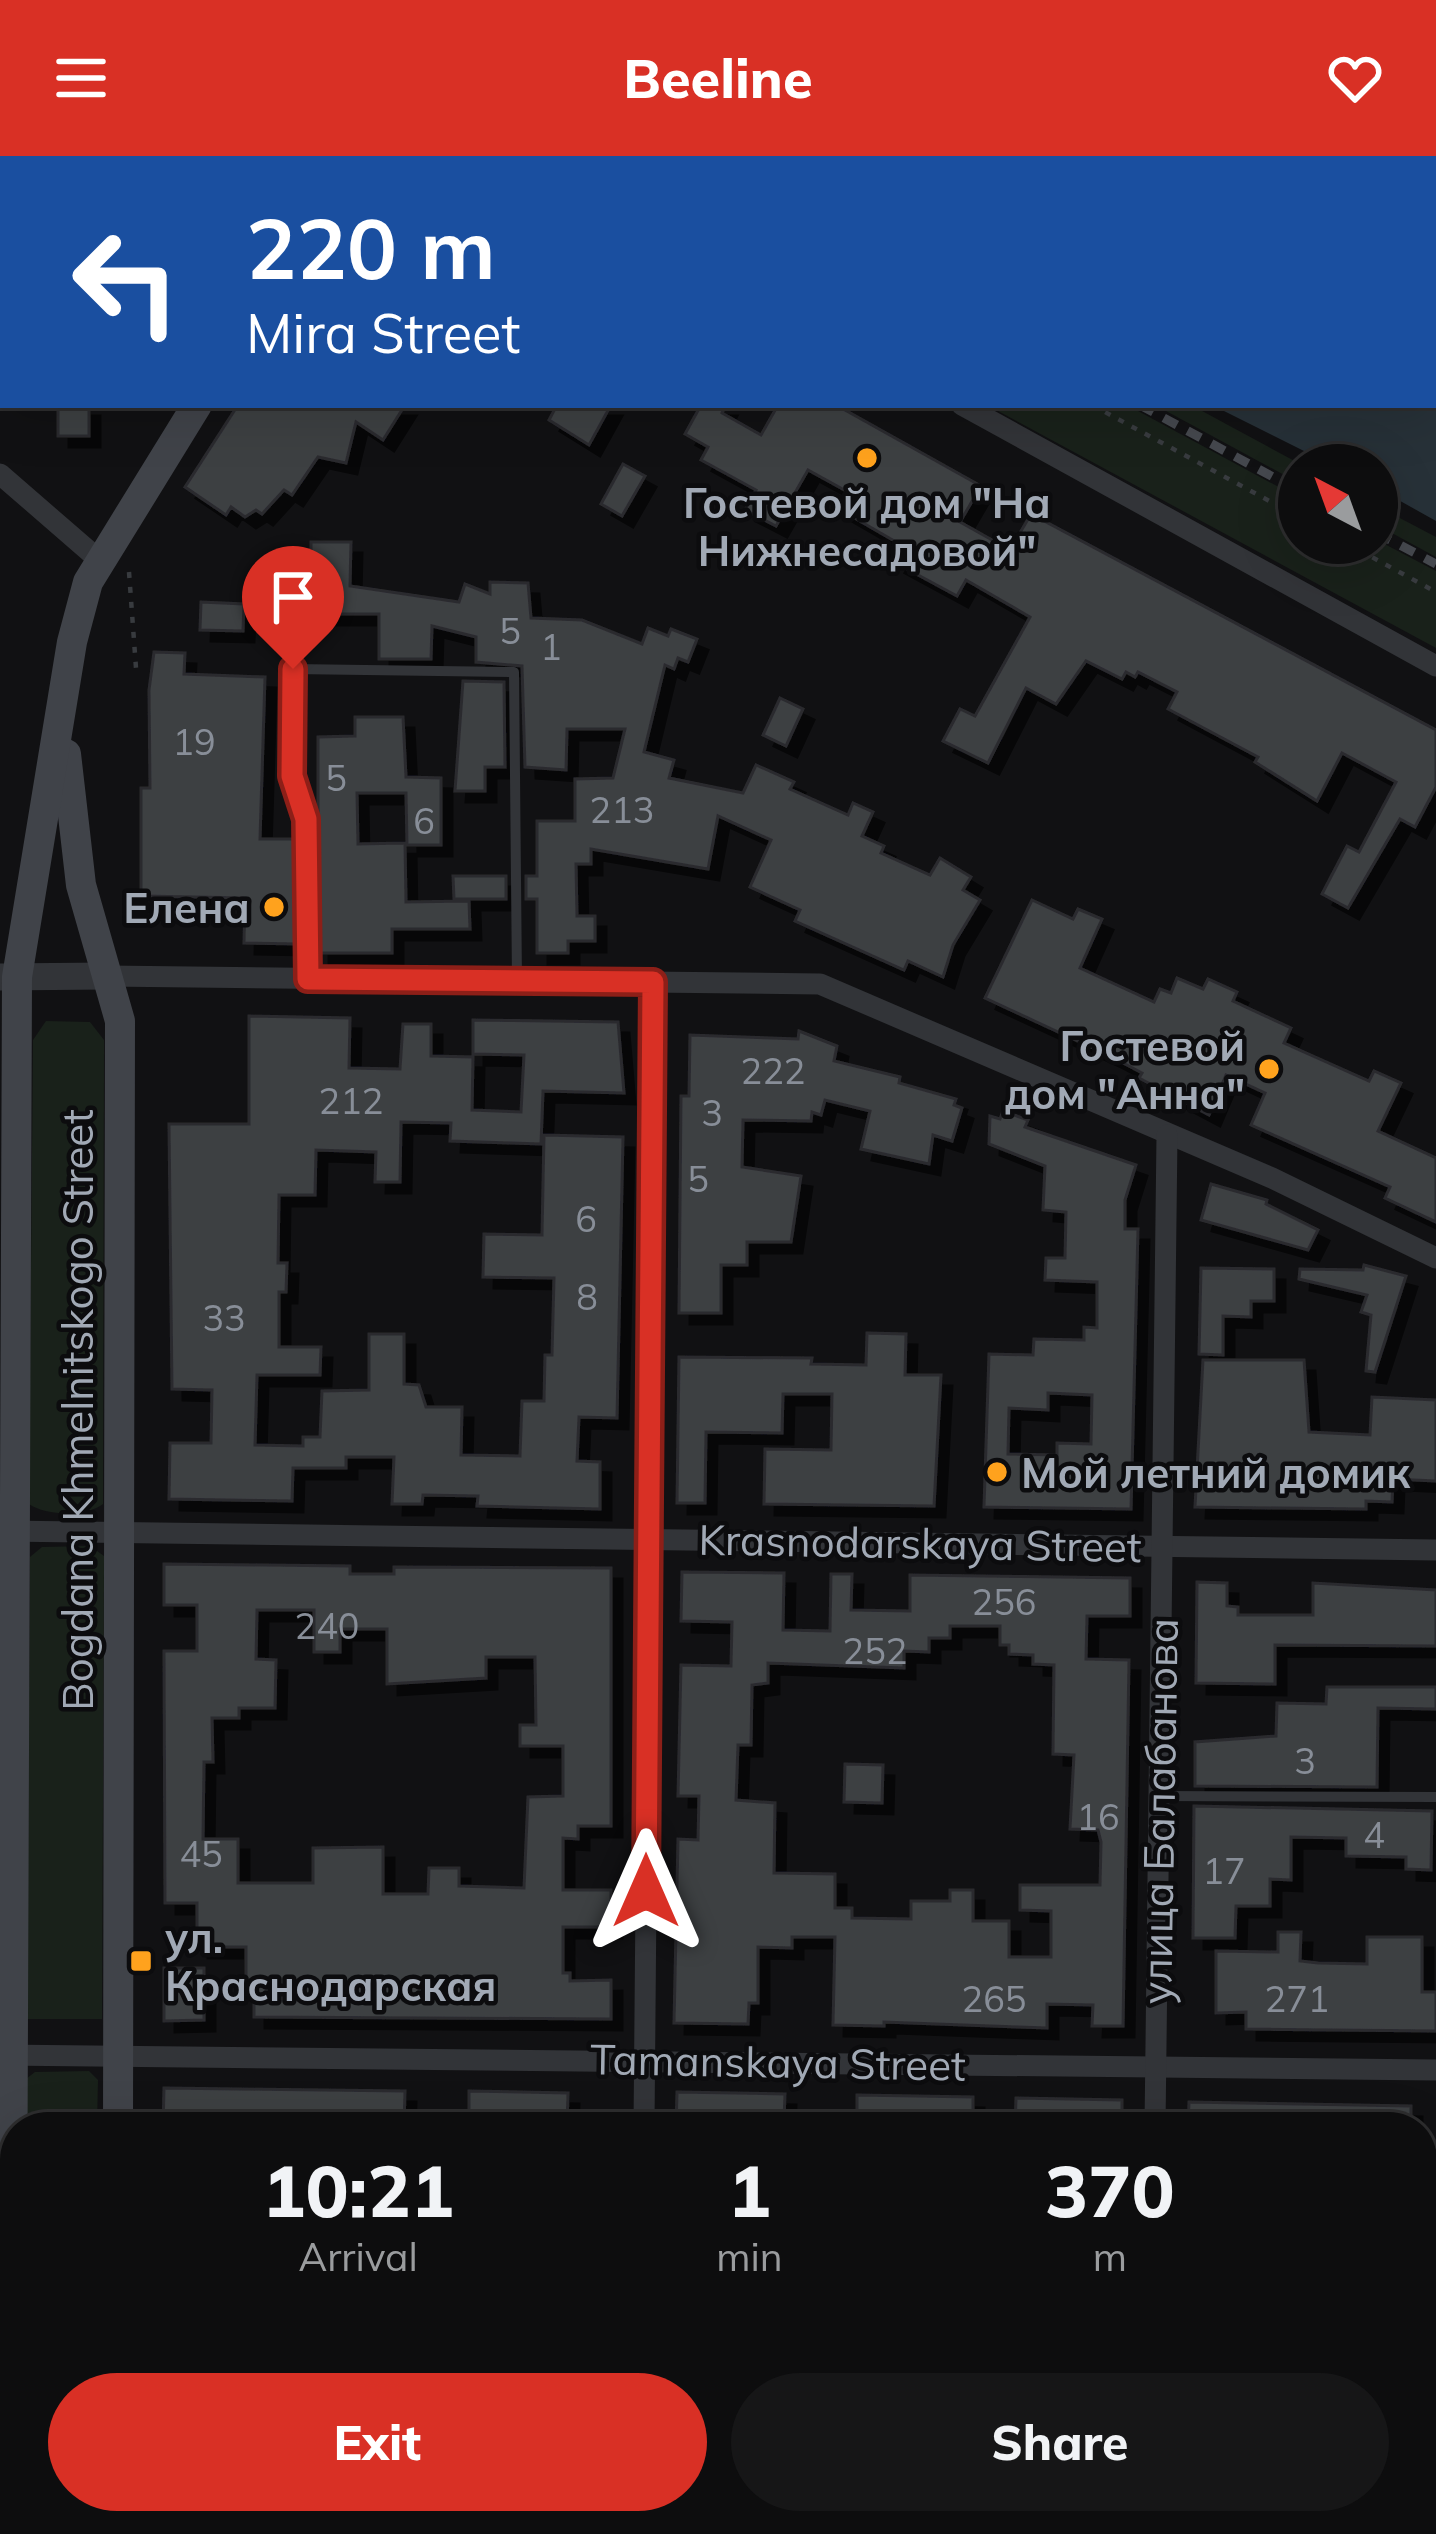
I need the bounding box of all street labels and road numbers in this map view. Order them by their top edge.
street label: Bogdana Khmelnitskogo Street [51,1109,104,1711]
street label: Krasnodarskaya Street [698,1513,1142,1573]
street label: улица Балабанова [1129,1617,1189,2005]
street label: Tamanskaya Street [590,2032,966,2092]

